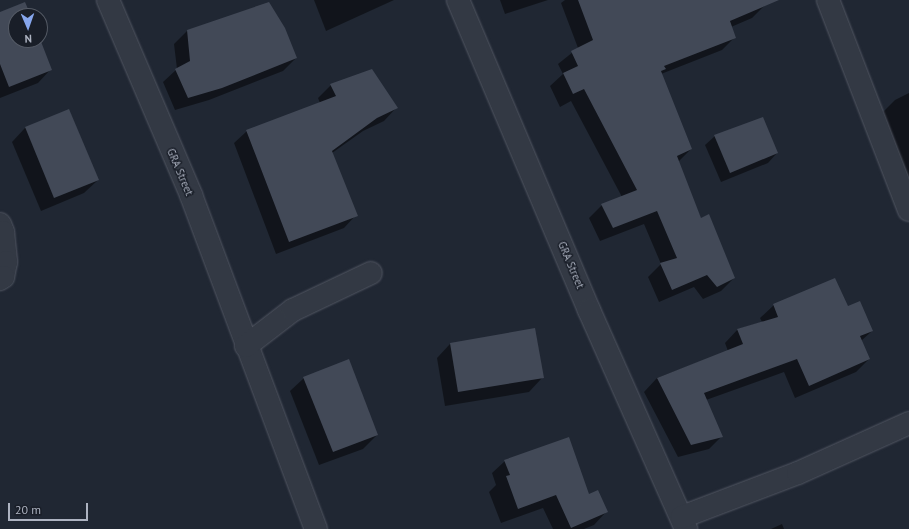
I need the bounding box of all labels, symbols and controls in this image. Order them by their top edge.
north arrow [8,8,48,48]
text: N [25,32,32,46]
street label: GRA Street [164,146,196,198]
street label: GRA Street [555,239,587,291]
scale bar [10,495,90,521]
text: 20 m [15,502,41,517]

